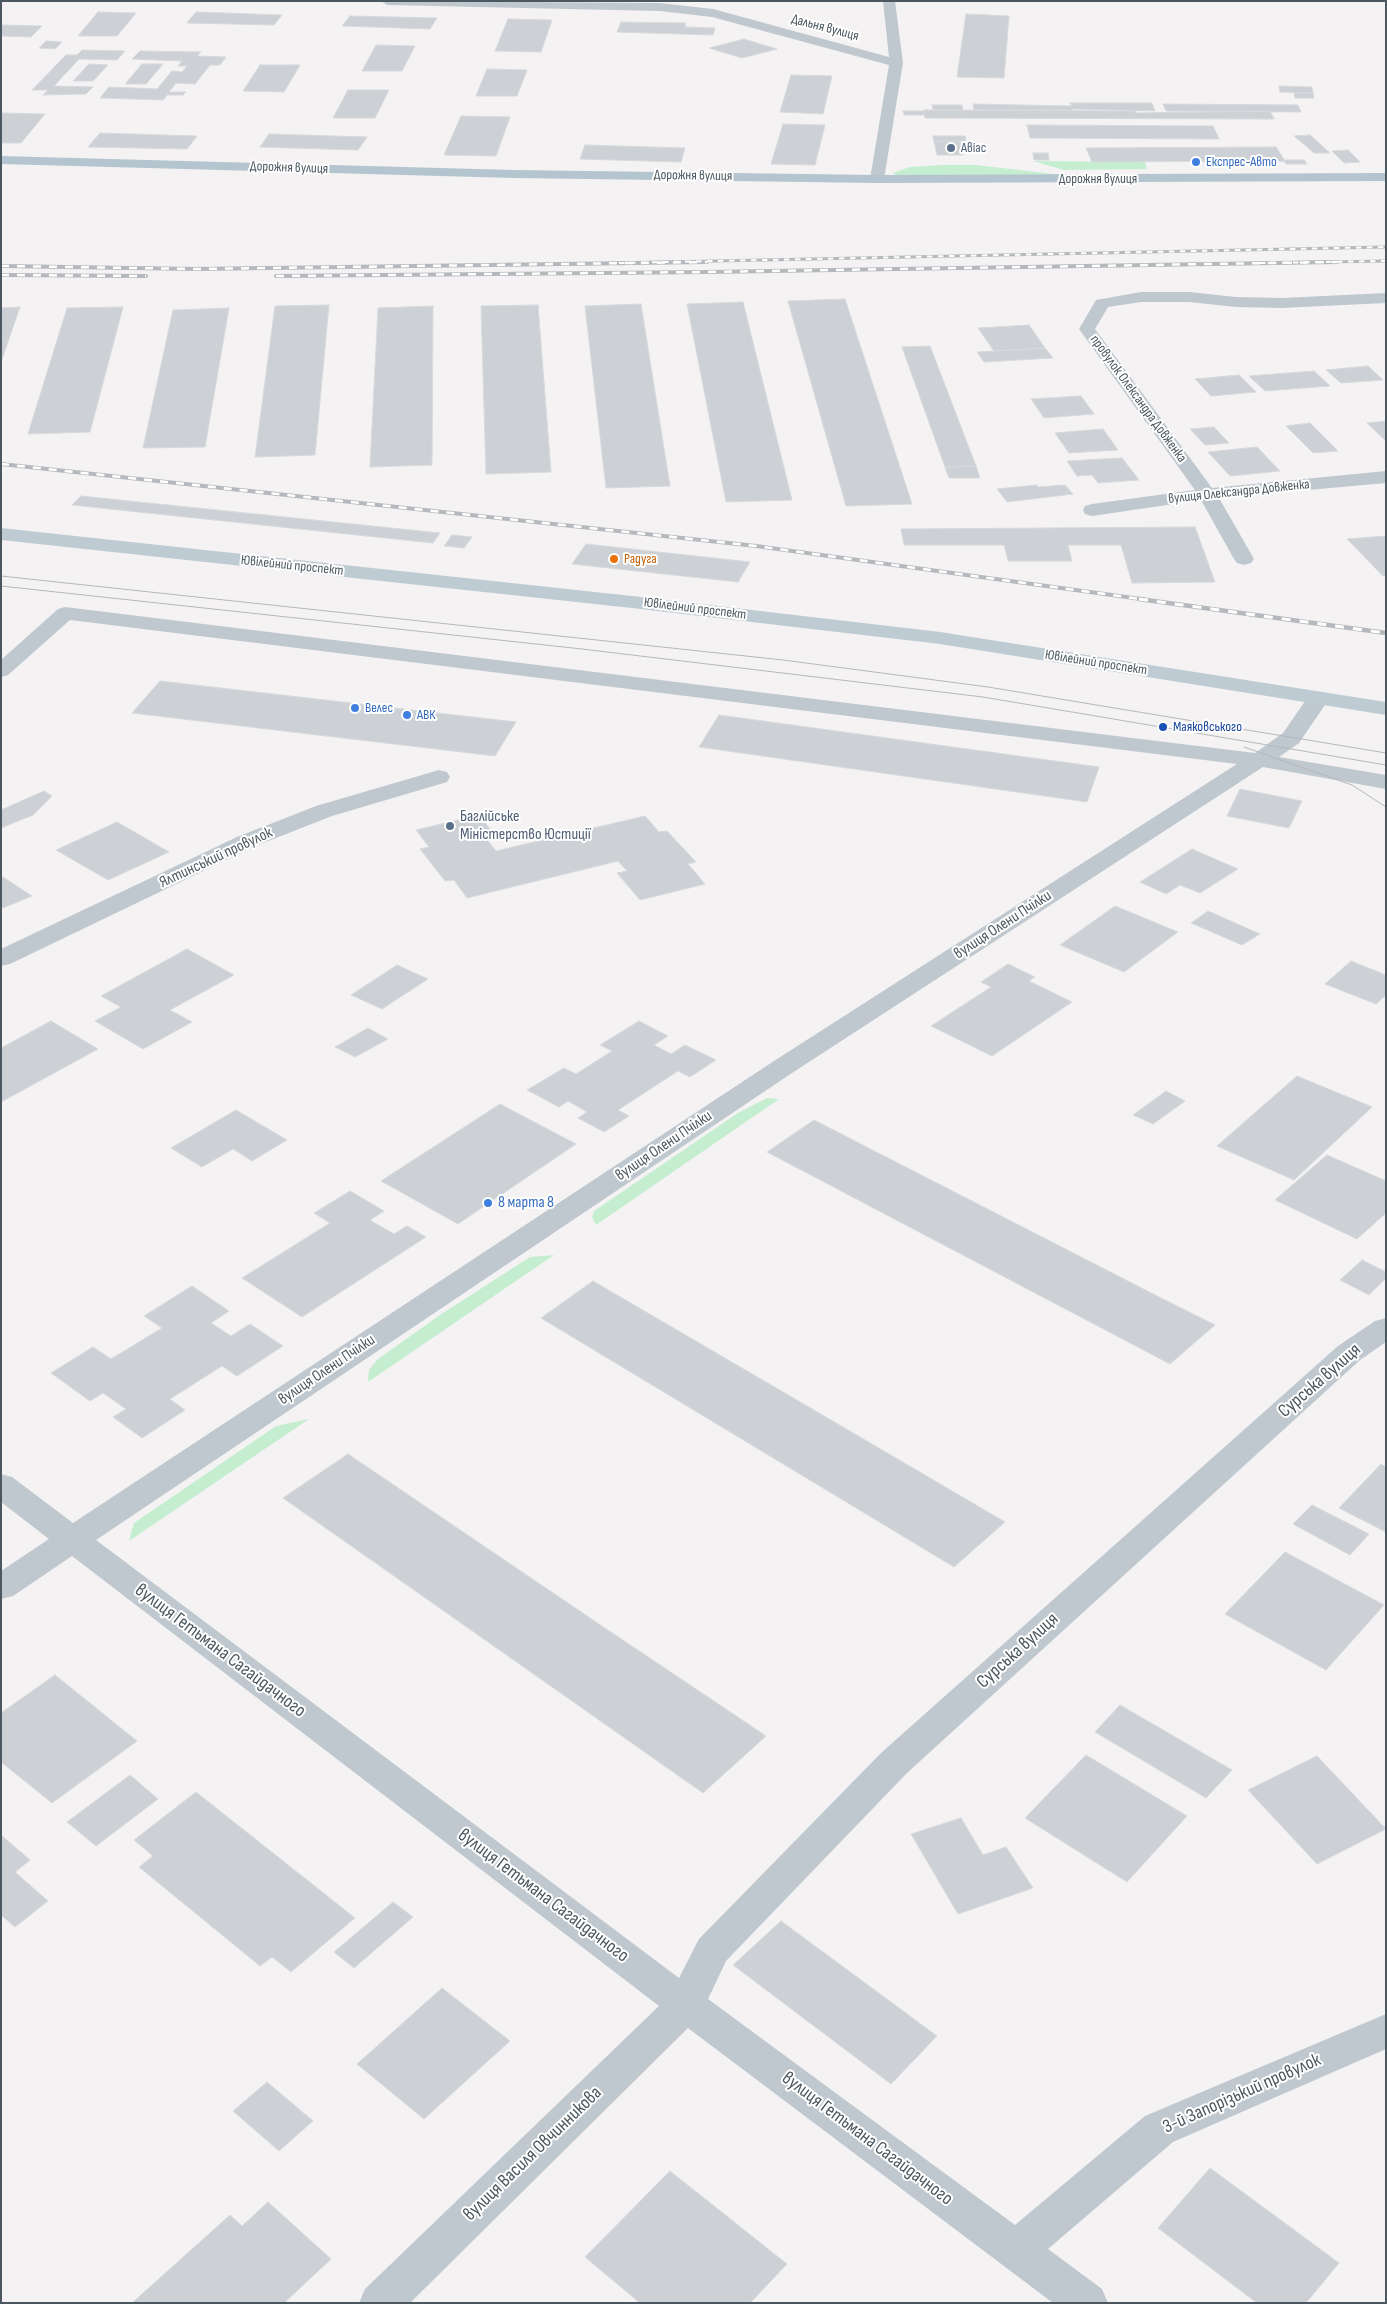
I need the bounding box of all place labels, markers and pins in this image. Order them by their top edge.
place label: Авіас [961,140,986,156]
marker: Авіас [945,142,957,154]
place label: Експрес-Авто [1206,154,1277,170]
marker: Експрес-Авто [1190,156,1202,168]
place label: Радуга [624,551,657,567]
marker: Радуга [608,553,620,565]
place label: Велес [365,700,393,716]
marker: Велес [349,702,361,714]
place label: АВК [417,707,435,723]
marker: АВК [401,709,413,721]
place label: Маяковського [1173,719,1242,735]
marker: Маяковського [1157,721,1169,733]
place label: Баглійське Міністерство Юстиції [460,807,591,845]
marker: Баглійське Міністерство Юстиції [444,820,456,832]
place label: 8 марта 8 [498,1193,554,1213]
marker: 8 марта 8 [482,1197,494,1209]

